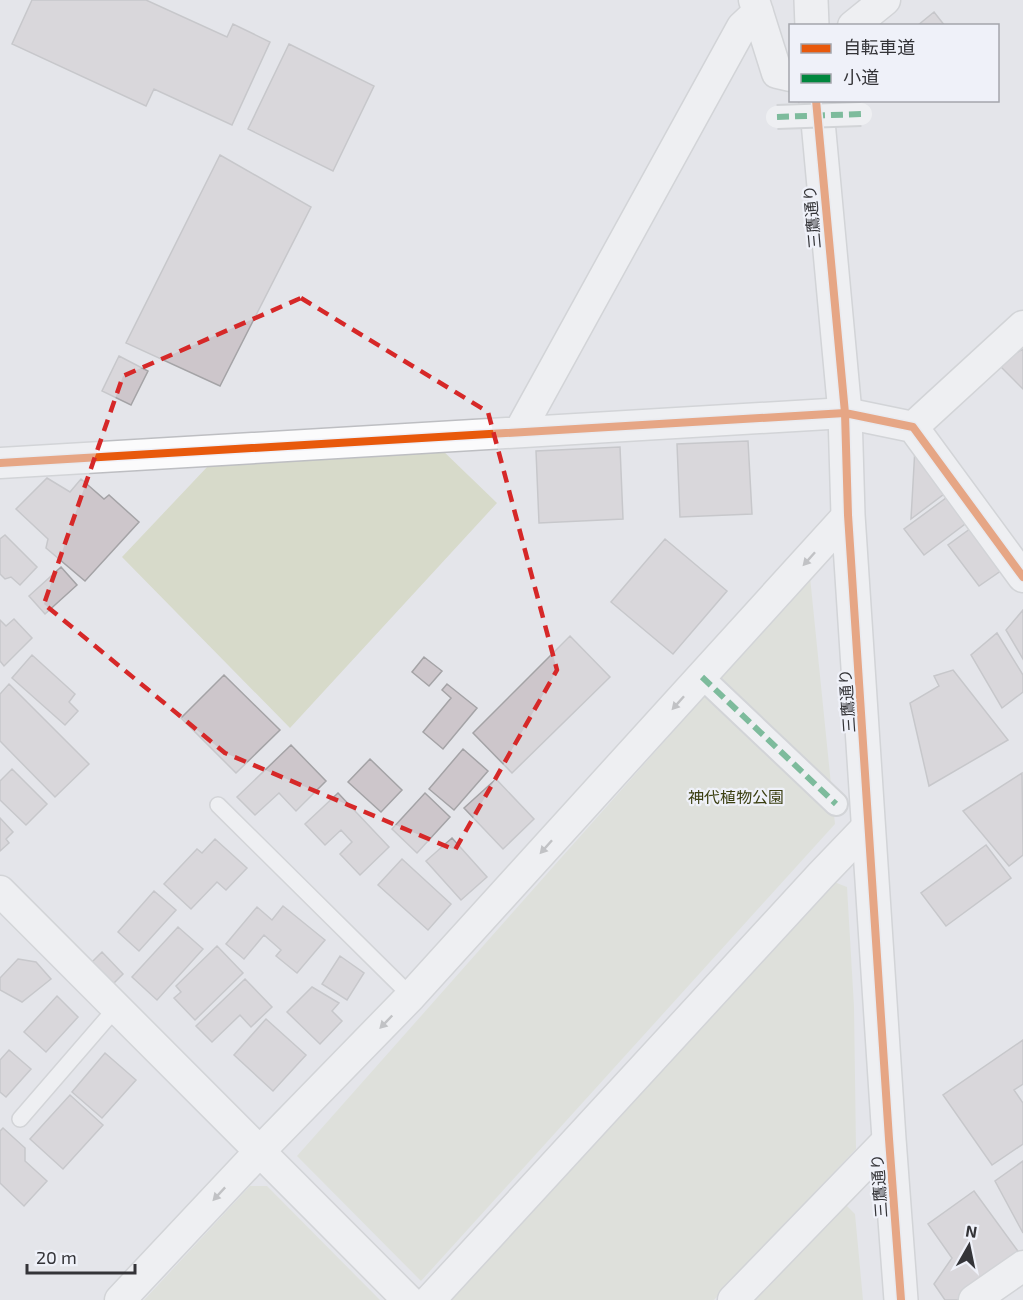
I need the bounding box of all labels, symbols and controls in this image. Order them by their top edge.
legend [789,24,999,102]
text: 自転車道 [843,36,915,58]
text: 小道 [843,66,879,88]
street label: 三鷹通り [799,184,824,250]
one-way arrow [802,552,816,567]
street label: 三鷹通り [835,668,858,734]
one-way arrow [671,696,685,711]
park label: 神代植物公園 [688,787,784,806]
one-way arrow [540,840,554,854]
one-way arrow [379,1014,393,1029]
street label: 三鷹通り [867,1153,890,1219]
one-way arrow [213,1187,227,1201]
north arrow [939,1216,999,1276]
text: N [964,1220,979,1241]
scale bar [27,1237,135,1275]
text: 20 m [36,1246,77,1268]

